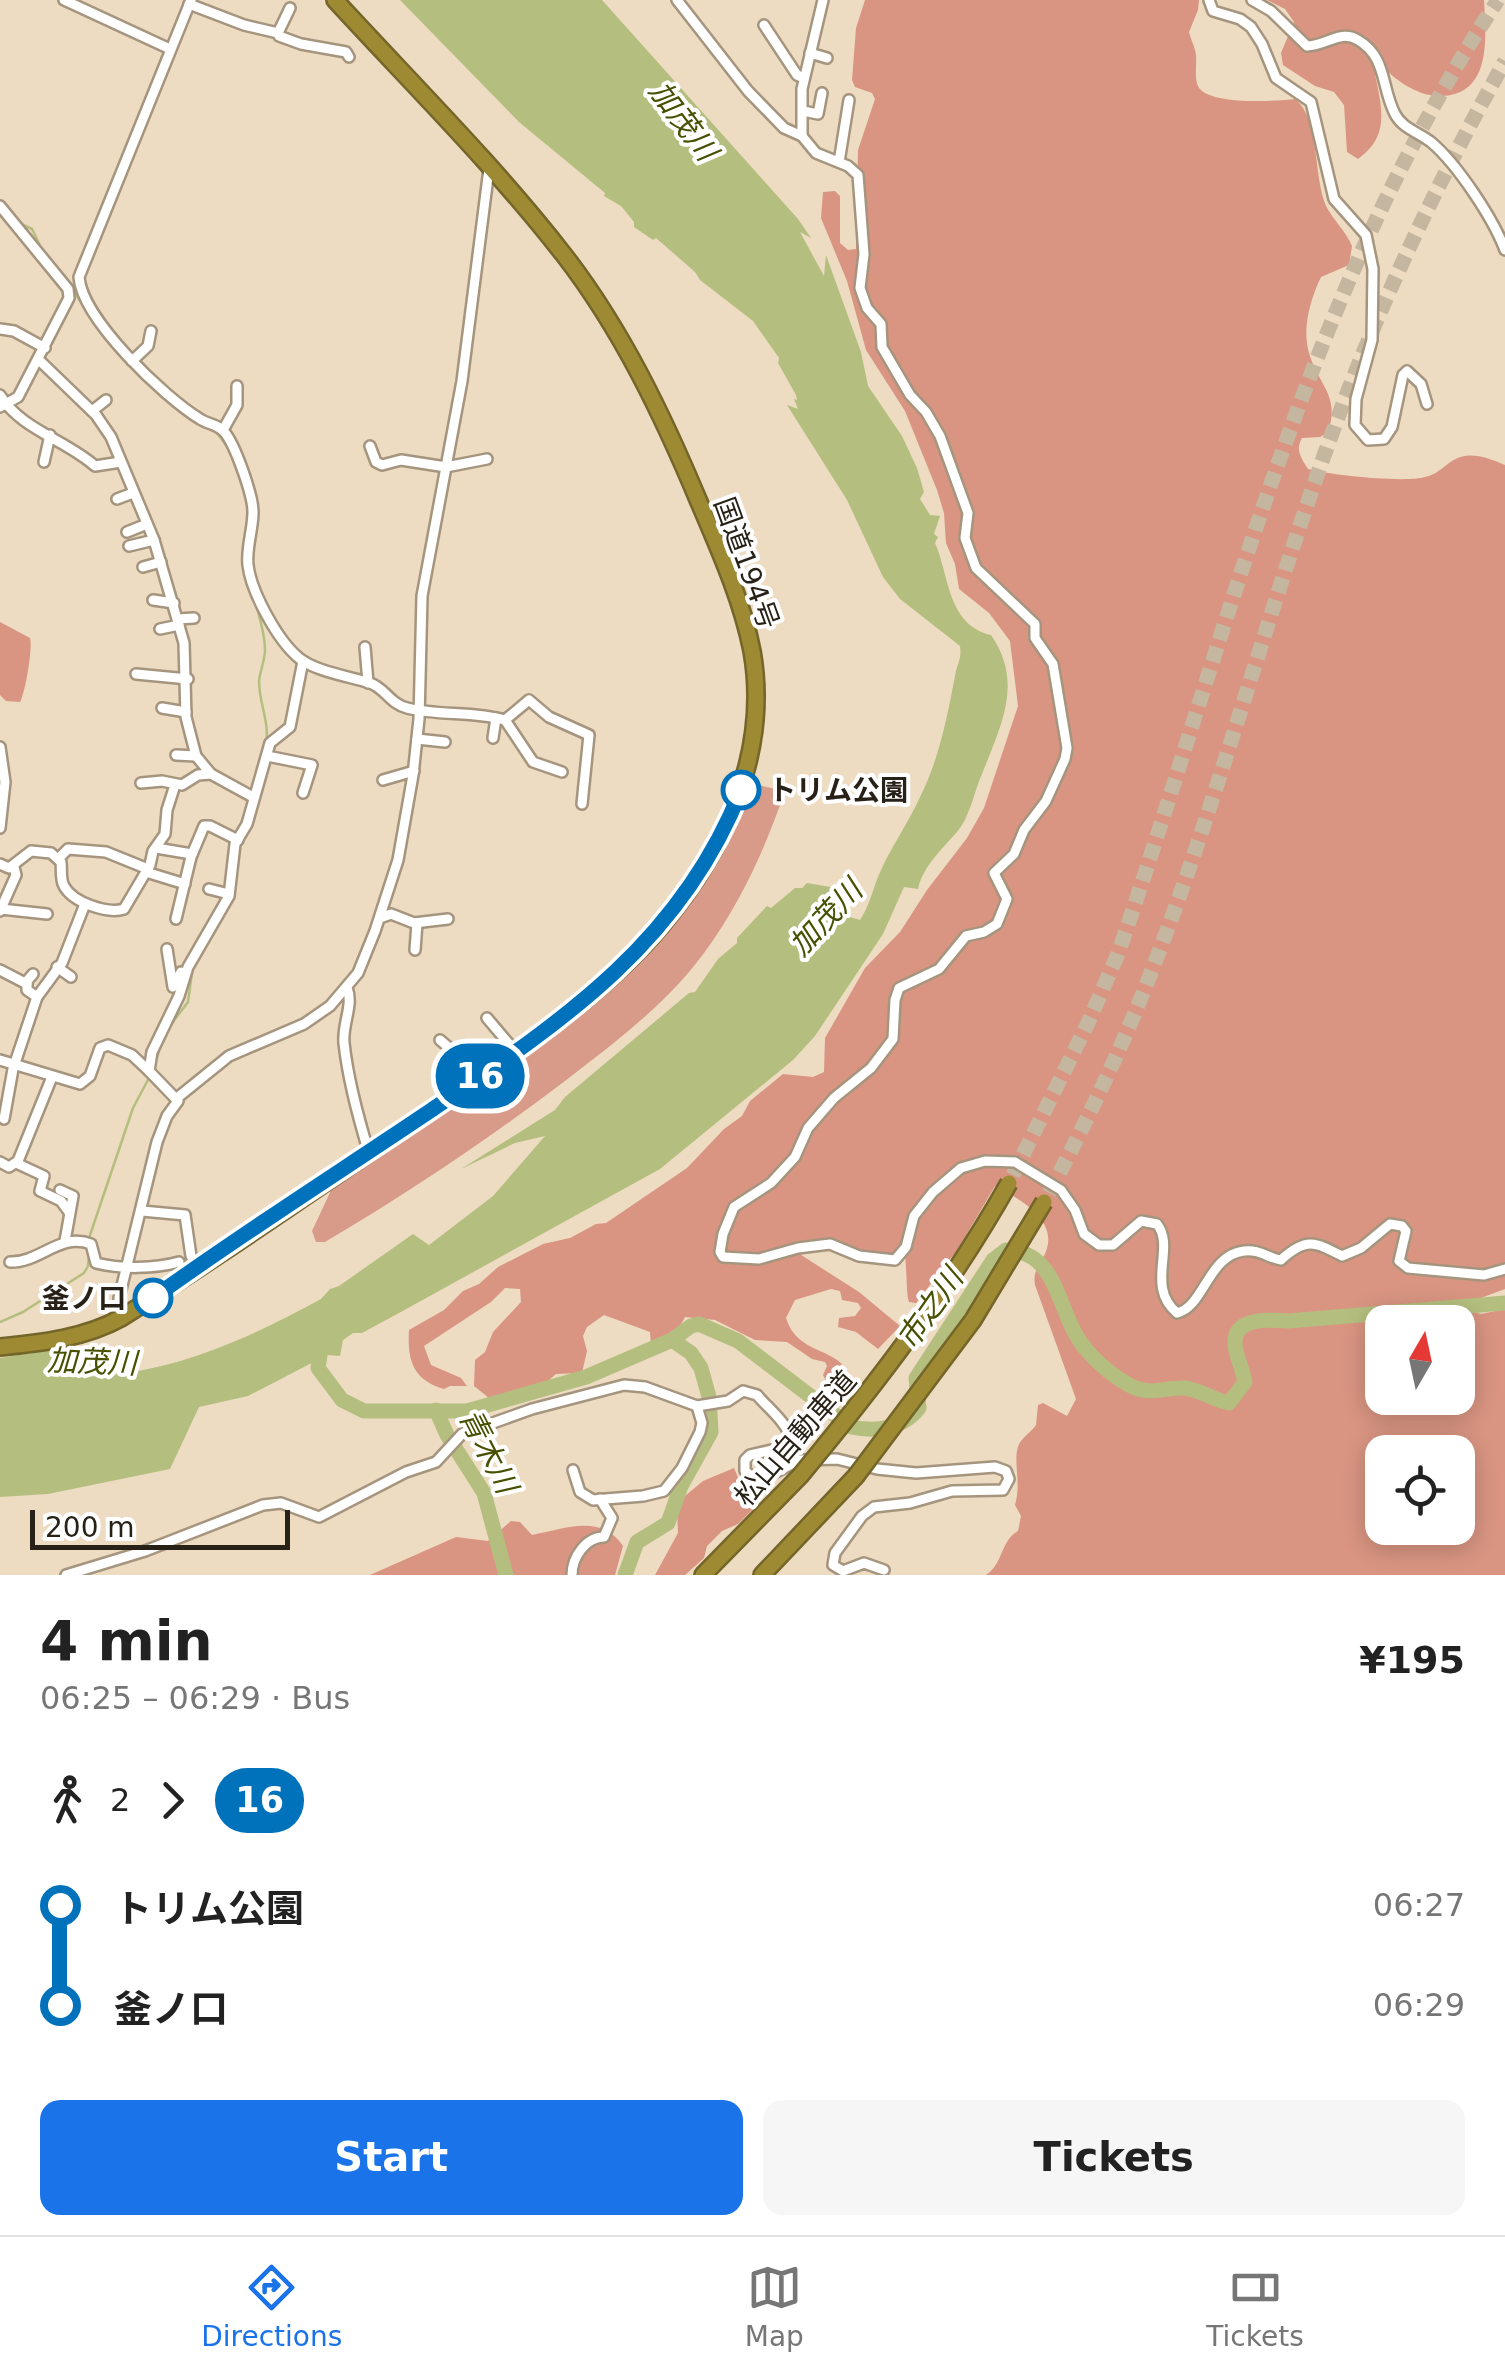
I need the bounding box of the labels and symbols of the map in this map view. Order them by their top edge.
water label: 加茂川 [642,74,726,170]
street label: 国道194号 [708,493,786,633]
marker: トリム公園 [722,771,760,809]
place label: トリム公園 [768,774,908,807]
water label: 加茂川 [782,871,871,963]
line badge: 16 [435,1044,525,1108]
water label: 市之川 [889,1259,971,1356]
marker: 釜ノ口 [134,1279,172,1317]
place label: 釜ノ口 [42,1282,126,1315]
north arrow [1365,1305,1475,1415]
water label: 加茂川 [46,1342,141,1381]
street label: 松山自動車道 [728,1364,863,1513]
water label: 青木川 [452,1403,526,1501]
scale bar [30,1505,290,1550]

